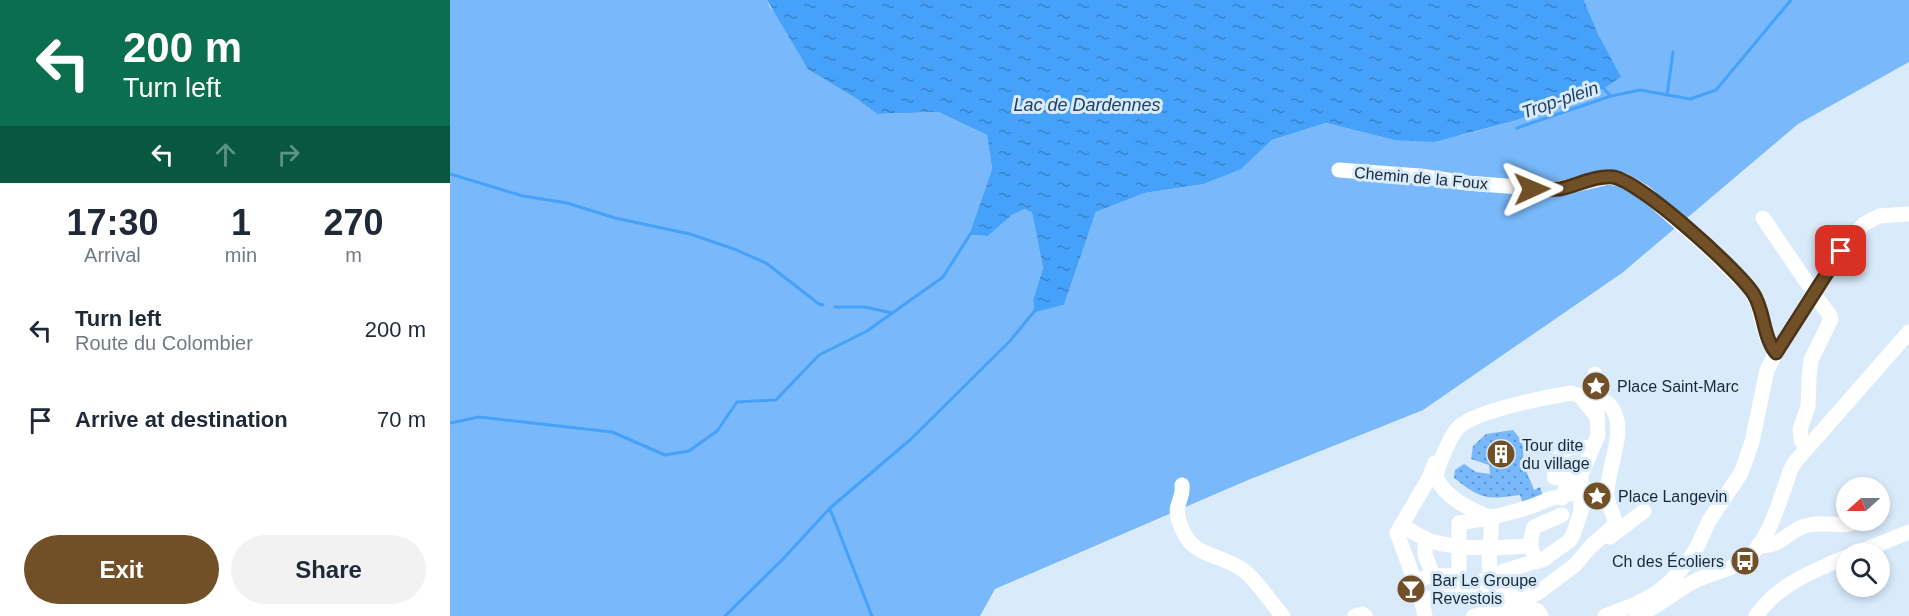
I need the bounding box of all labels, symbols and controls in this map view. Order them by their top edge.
icon: left [24,24,102,102]
text: 200 m [123,24,242,71]
text: Turn left [123,73,221,103]
water label: Trop-plein [1519,78,1601,122]
water label: Lac de Dardennes [1013,95,1161,115]
icon: left [146,138,179,171]
icon: ahead [209,138,242,171]
icon: right [272,138,305,171]
position arrow [1500,157,1564,221]
street label: Chemin de la Foux [1353,164,1489,192]
text: 17:30 [66,202,158,243]
text: 1 [231,202,251,243]
text: 270 [323,202,384,243]
pin [1815,225,1866,276]
icon: arrive [1824,234,1857,267]
text: Arrival [84,244,141,266]
text: min [225,244,257,266]
text: m [345,244,362,266]
text: Turn left [75,306,161,331]
icon: left [24,314,57,347]
text: 200 m [365,317,426,342]
text: Route du Colombier [75,332,253,354]
place icon: Place Saint-Marc [1580,370,1612,402]
place label: Place Saint-Marc [1617,378,1739,395]
icon: arrive [24,404,57,437]
text: Arrive at destination [75,407,288,432]
text: 70 m [377,407,426,432]
place label: Tour dite du village [1522,437,1590,472]
building icon: Tour dite du village [1485,438,1517,470]
north arrow [1836,477,1890,531]
map controls [1836,477,1890,597]
place icon: Place Langevin [1581,480,1613,512]
place label: Place Langevin [1618,488,1727,505]
button: Exit [24,535,219,604]
button: Share [231,535,426,604]
button: search [1836,543,1890,597]
bus stop icon: Ch des Écoliers [1729,545,1761,577]
place label: Ch des Écoliers [1612,552,1724,570]
place label: Bar Le Groupe Revestois [1432,572,1537,607]
bar icon: Bar Le Groupe Revestois [1395,573,1427,605]

